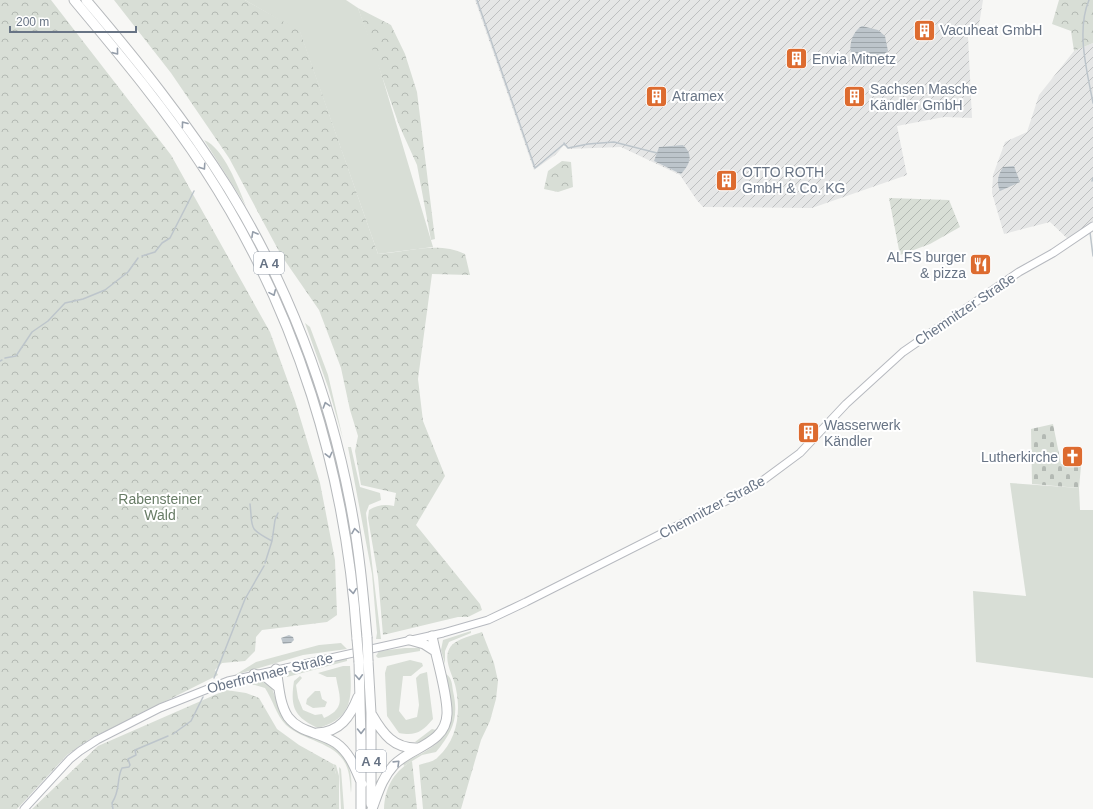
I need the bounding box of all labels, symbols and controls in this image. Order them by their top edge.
scale bar [10,8,136,34]
text: 200 m [16,15,49,29]
building icon: Vacuheat GmbH [911,17,937,43]
place label: Vacuheat GmbH [940,22,1042,38]
building icon: Envia Mitnetz [783,46,809,72]
one-way arrow [112,47,119,54]
place label: Envia Mitnetz [812,51,896,67]
place label: Sachsen Masche Kändler GmbH [870,81,978,113]
building icon: Atramex [643,83,669,109]
building icon: Sachsen Masche Kändler GmbH [841,84,867,110]
place label: Atramex [672,88,724,104]
one-way arrow [182,121,189,128]
one-way arrow [198,163,206,170]
place label: OTTO ROTH GmbH & Co. KG [742,164,845,196]
building icon: OTTO ROTH GmbH & Co. KG [713,167,739,193]
one-way arrow [251,231,258,238]
place label: ALFS burger & pizza [887,249,966,281]
road number: A 4 [254,252,284,274]
restaurant icon: ALFS burger & pizza [968,252,994,278]
street label: Chemnitzer Straße [912,269,1018,348]
one-way arrow [268,289,276,296]
one-way arrow [322,402,330,409]
place label: Wasserwerk Kändler [824,417,901,449]
building icon: Wasserwerk Kändler [796,420,822,446]
church icon: Lutherkirche [1060,444,1086,470]
place label: Lutherkirche [981,449,1058,465]
one-way arrow [325,451,333,458]
street label: Chemnitzer Straße [656,472,768,542]
park label: Rabensteiner Wald [118,491,202,523]
one-way arrow [351,528,360,535]
one-way arrow [348,588,357,594]
street label: Oberfrohnaer Straße [205,650,335,696]
one-way arrow [355,674,364,680]
one-way arrow [357,728,365,734]
road number: A 4 [356,750,386,772]
one-way arrow [392,760,400,768]

